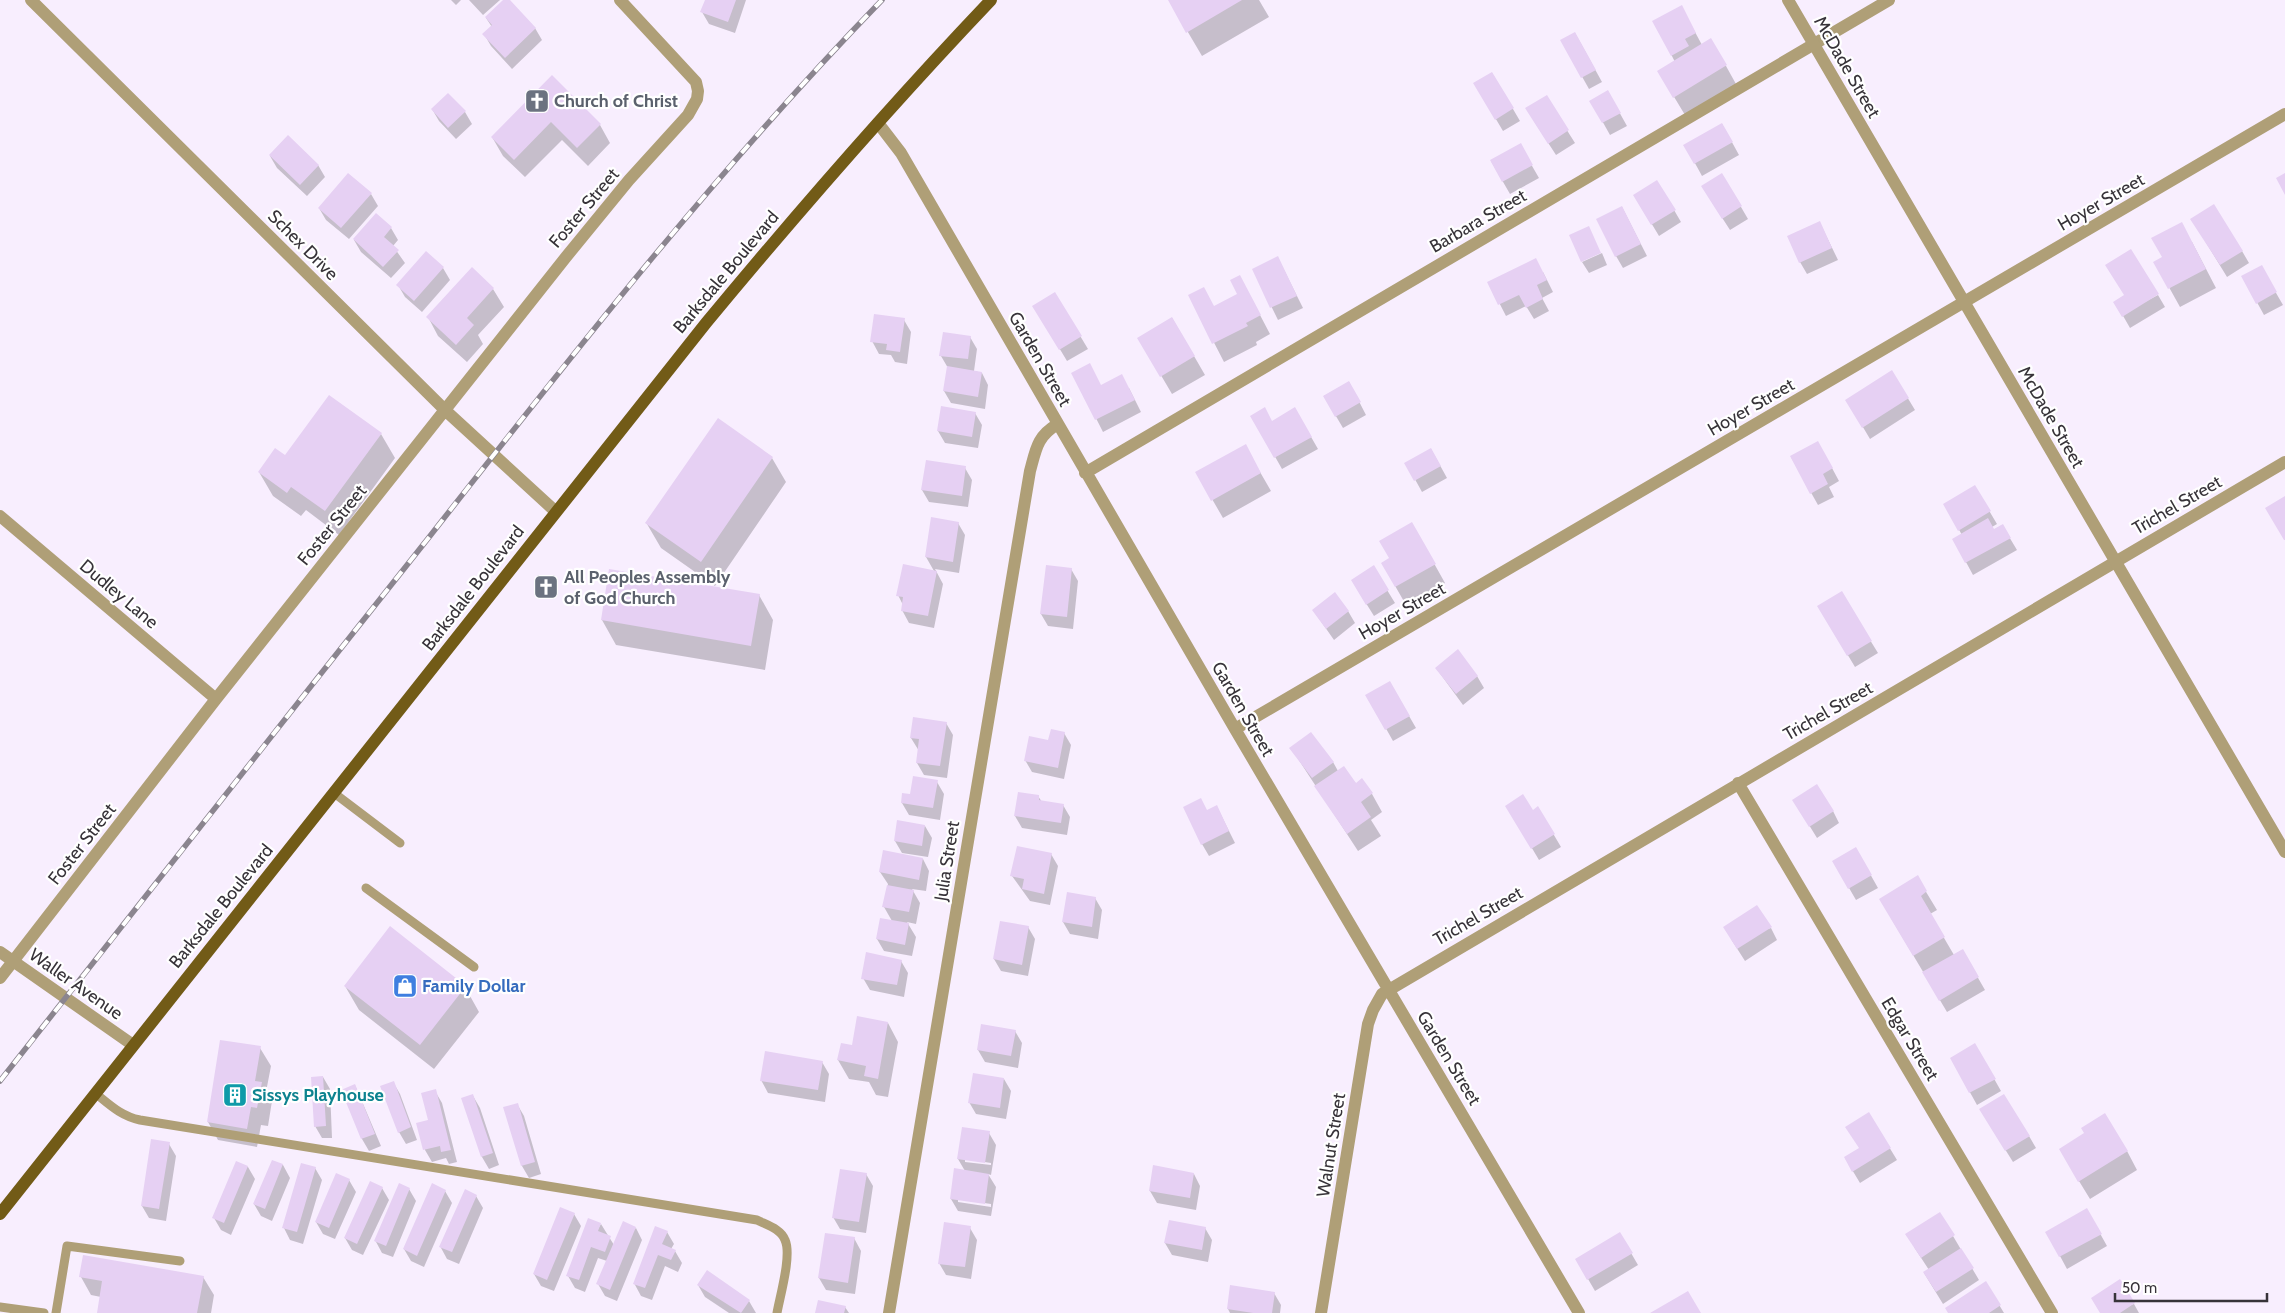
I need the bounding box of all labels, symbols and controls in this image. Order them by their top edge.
street label: McDade Street [1809,12,1885,122]
church icon: Church of Christ [524,88,550,114]
place label: Church of Christ [554,90,678,112]
street label: Foster Street [544,164,624,252]
street label: Hoyer Street [2054,168,2148,236]
street label: Barbara Street [1426,184,1530,258]
street label: Schex Drive [263,205,343,285]
street label: Barksdale Boulevard [668,206,784,338]
street label: Garden Street [1004,308,1076,410]
street label: McDade Street [2013,362,2089,472]
street label: Hoyer Street [1704,373,1798,441]
street label: Trichel Street [2129,471,2225,539]
street label: Foster Street [293,480,371,570]
street label: Barksdale Boulevard [417,521,529,655]
street label: Dudley Lane [75,555,163,633]
place label: All Peoples Assembly of God Church [564,566,731,609]
church icon: All Peoples Assembly of God Church [533,574,559,600]
street label: Hoyer Street [1355,577,1449,645]
street label: Garden Street [1207,658,1279,760]
street label: Trichel Street [1780,677,1876,745]
street label: Foster Street [43,799,121,889]
street label: Julia Street [930,819,964,904]
street label: Barksdale Boulevard [164,840,278,972]
street label: Trichel Street [1430,882,1526,950]
street label: Waller Avenue [25,944,127,1024]
shop icon: Family Dollar [392,973,418,999]
place label: Family Dollar [422,975,526,997]
street label: Edgar Street [1877,993,1943,1085]
street label: Garden Street [1412,1007,1486,1109]
building icon: Sissys Playhouse [222,1082,248,1108]
place label: Sissys Playhouse [252,1084,384,1106]
street label: Walnut Street [1312,1091,1350,1199]
scale bar [2115,1270,2268,1302]
text: 50 m [2122,1279,2157,1297]

